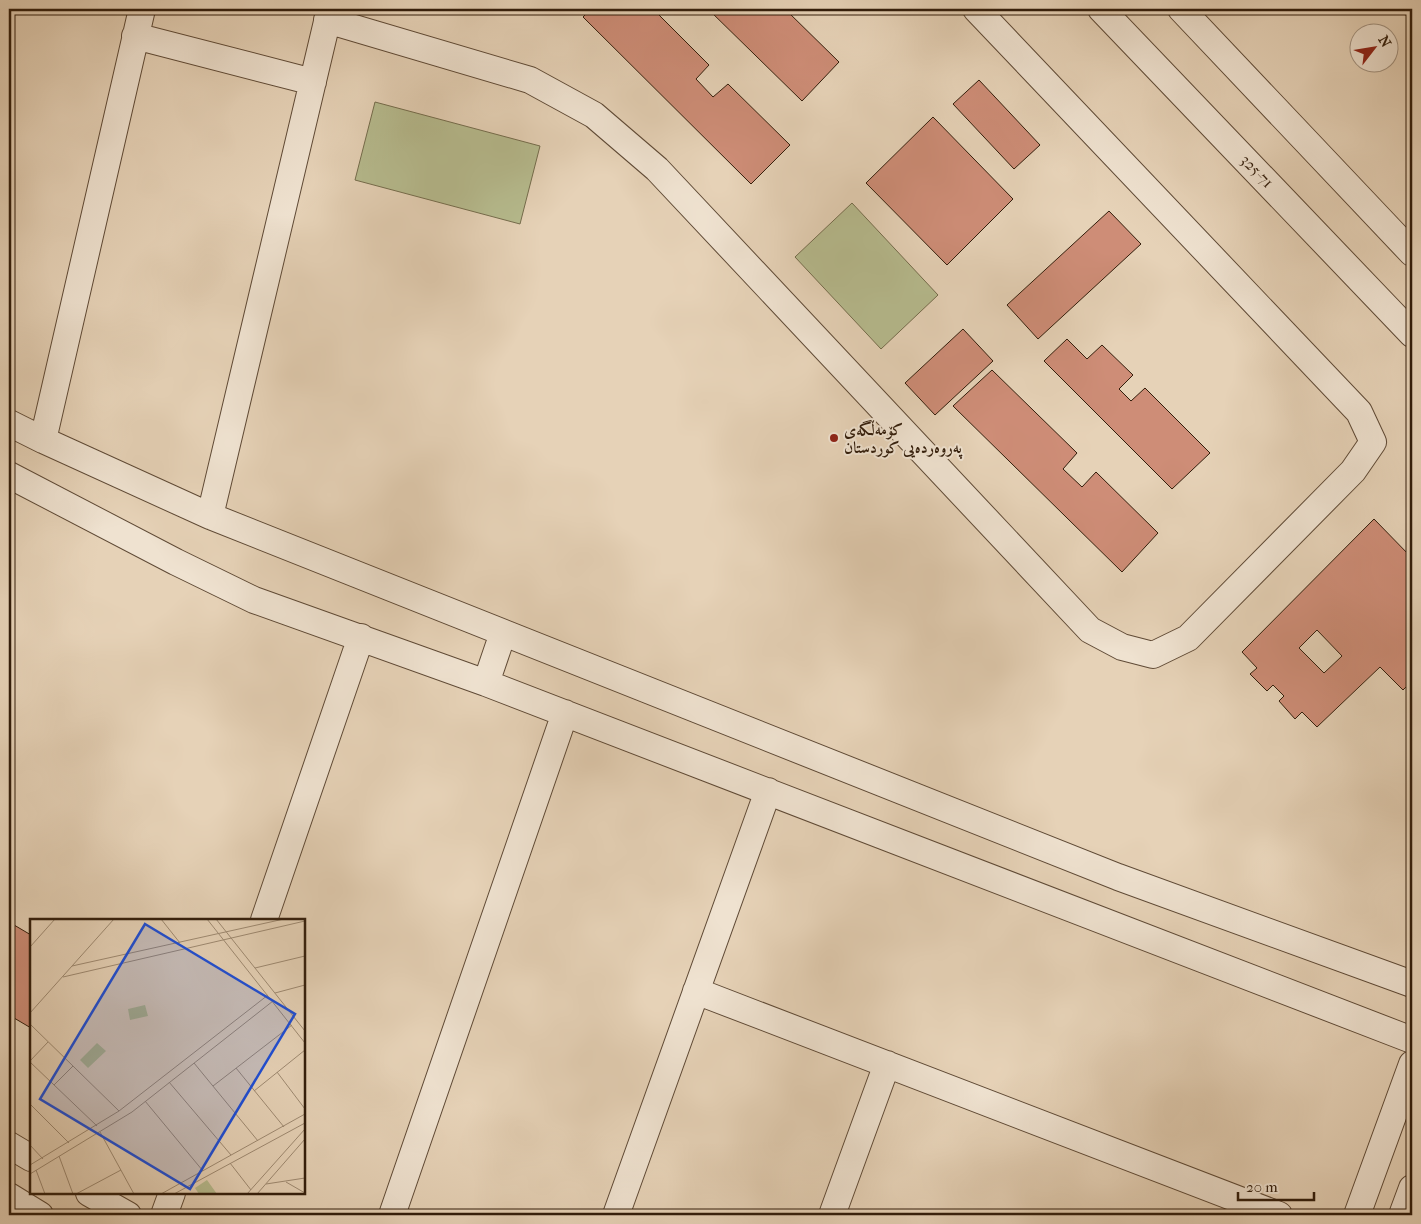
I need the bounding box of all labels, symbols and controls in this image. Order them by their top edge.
north arrow [1348,22,1398,72]
text: N [1375,33,1395,51]
street label: 325-71 [1237,150,1277,192]
place label: كۆمەڵگەی پەروەردەیی كوردستان [844,419,963,460]
marker: كۆمەڵگەی پەروەردەیی كوردستان [828,432,840,444]
inset map [30,919,305,1194]
scale bar [1238,1169,1315,1201]
text: 20 m [1246,1178,1278,1196]

